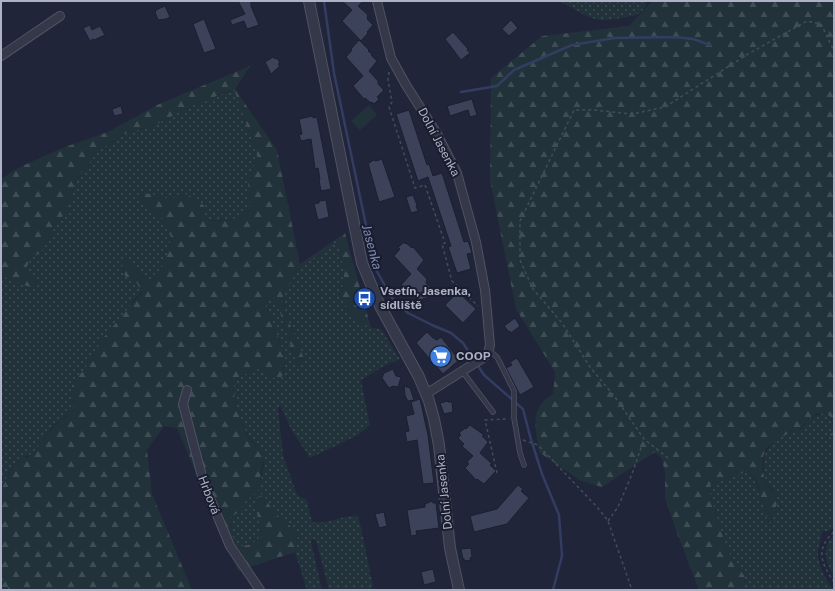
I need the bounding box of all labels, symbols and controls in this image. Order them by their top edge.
street label: Dolní Jasenka [415,105,463,179]
water label: Jasenka [359,223,385,271]
place label: Vsetín, Jasenka, sídliště [380,284,471,312]
bus stop icon: Vsetín, Jasenka, sídliště [352,285,378,311]
supermarket icon: COOP [428,343,454,369]
place label: COOP [456,349,491,363]
street label: Dolní Jasenka [433,454,455,530]
street label: Hrbová [195,474,223,516]

